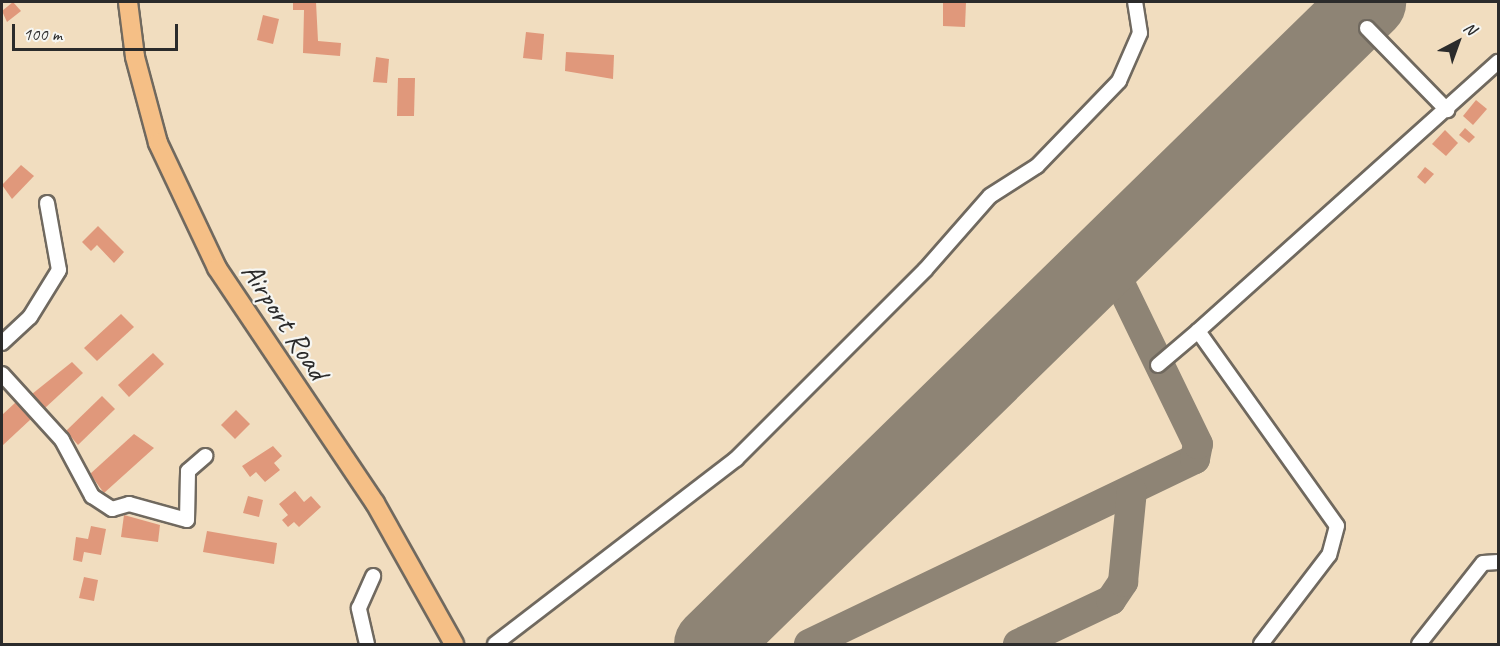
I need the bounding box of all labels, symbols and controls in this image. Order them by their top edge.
scale bar [15,12,182,50]
north arrow [1428,12,1488,72]
text: N [1460,18,1480,39]
text: 100 m [23,23,62,45]
street label: Airport Road [234,256,336,386]

